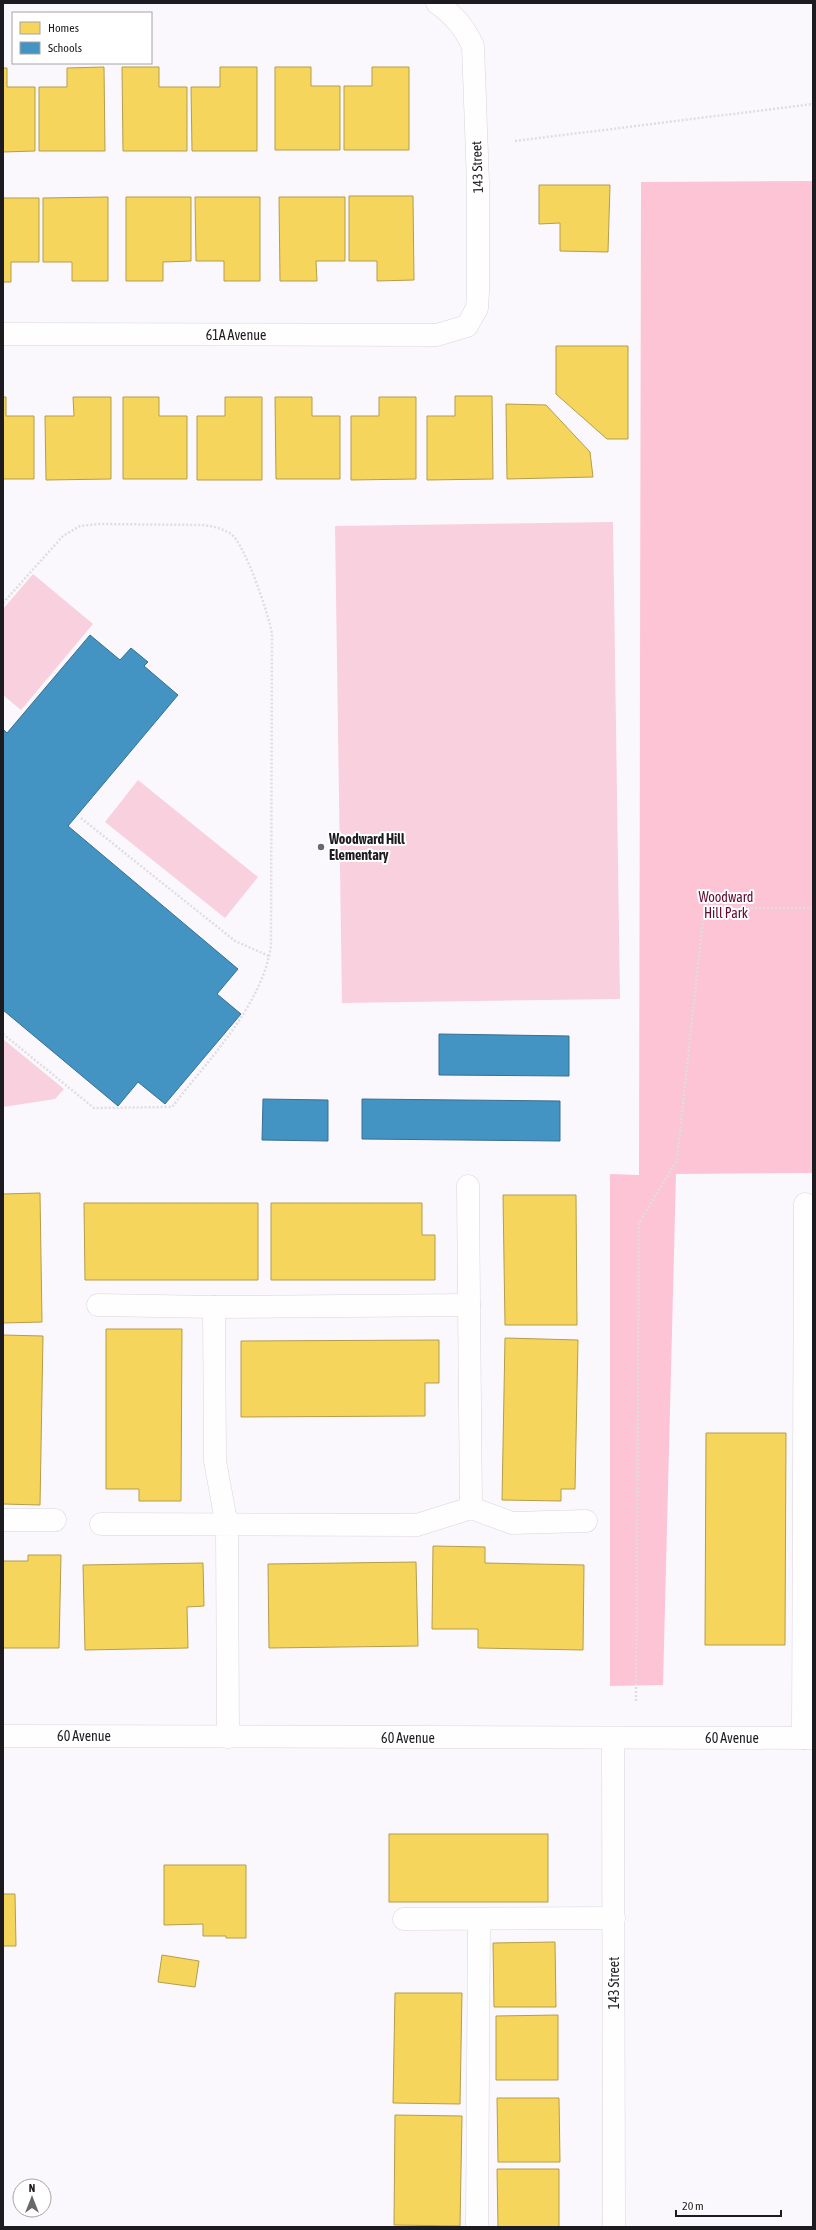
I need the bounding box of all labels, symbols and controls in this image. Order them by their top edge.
legend [12,12,152,64]
text: Homes [48,21,79,35]
text: Schools [48,41,82,55]
street label: 143 Street [468,141,486,193]
street label: 61A Avenue [206,327,266,343]
place label: Woodward Hill Elementary [328,831,405,863]
marker: Woodward Hill Elementary [316,842,326,852]
park label: Woodward Hill Park [698,889,754,921]
street label: 60 Avenue [57,1728,111,1744]
street label: 60 Avenue [381,1730,435,1746]
street label: 60 Avenue [705,1730,759,1746]
street label: 143 Street [606,1957,622,2009]
north arrow [12,2178,52,2218]
text: N [29,2182,35,2194]
scale bar [676,2192,781,2218]
text: 20 m [682,2199,704,2213]

